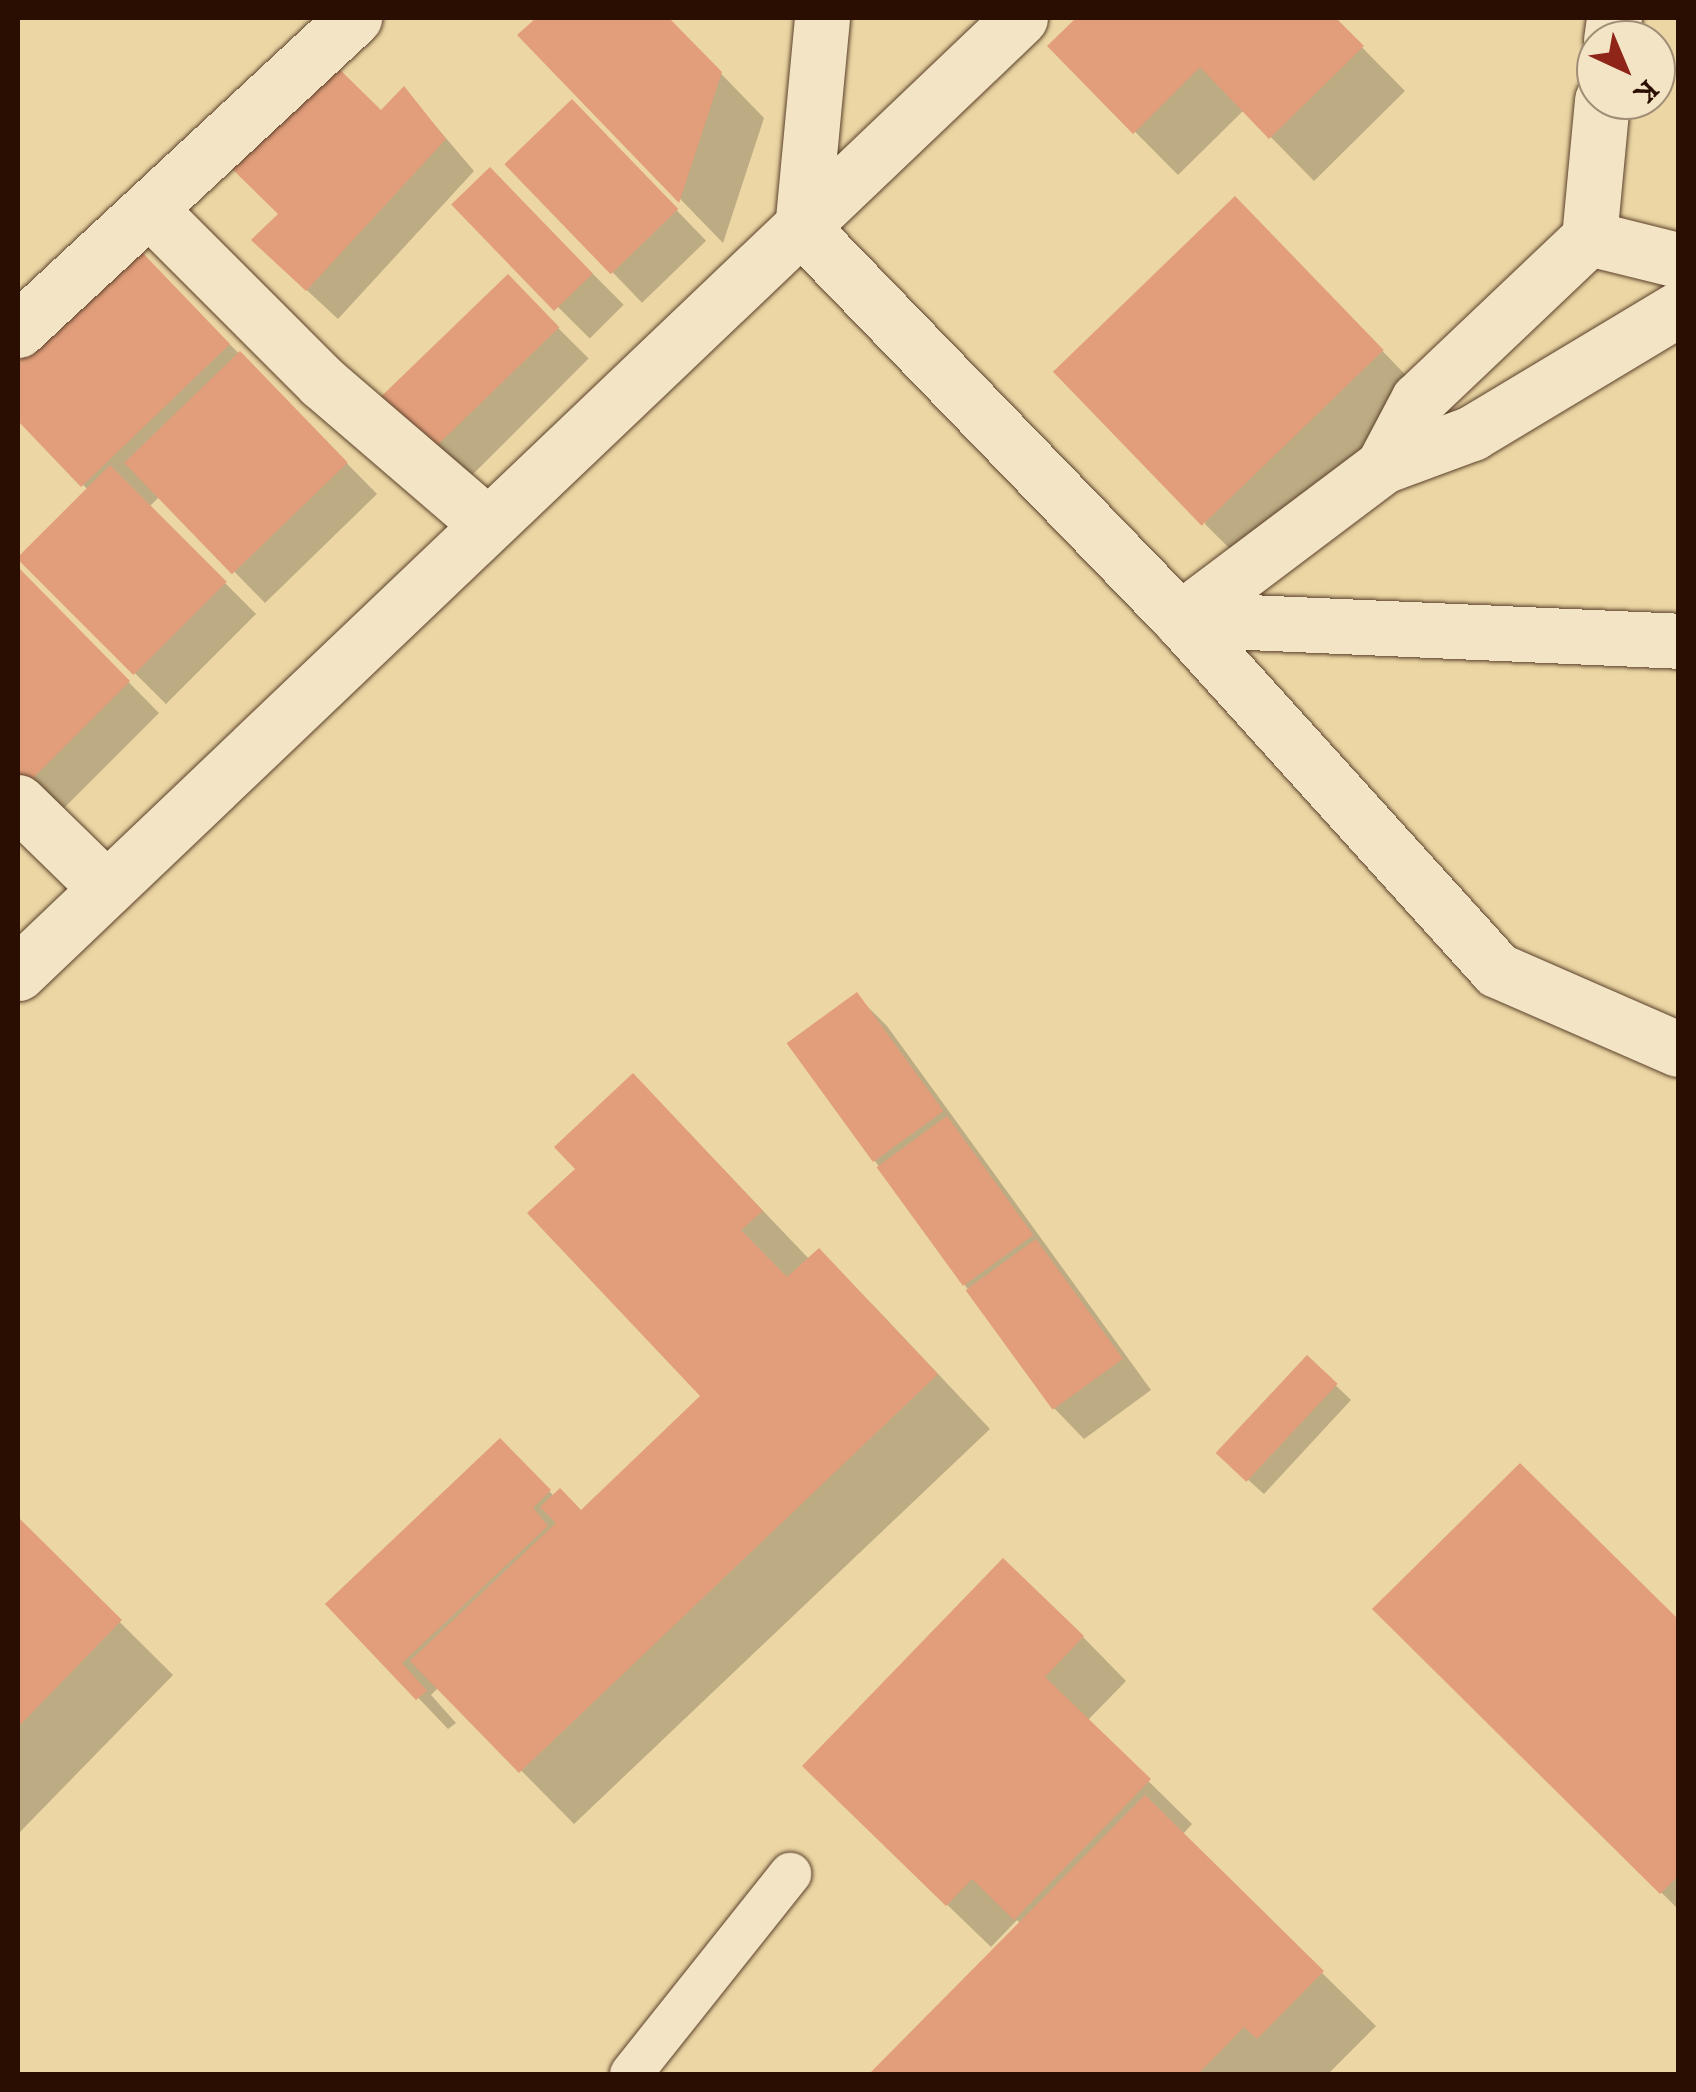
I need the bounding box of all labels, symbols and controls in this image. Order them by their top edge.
north arrow [1576,20,1676,120]
text: K [1626,71,1665,110]

